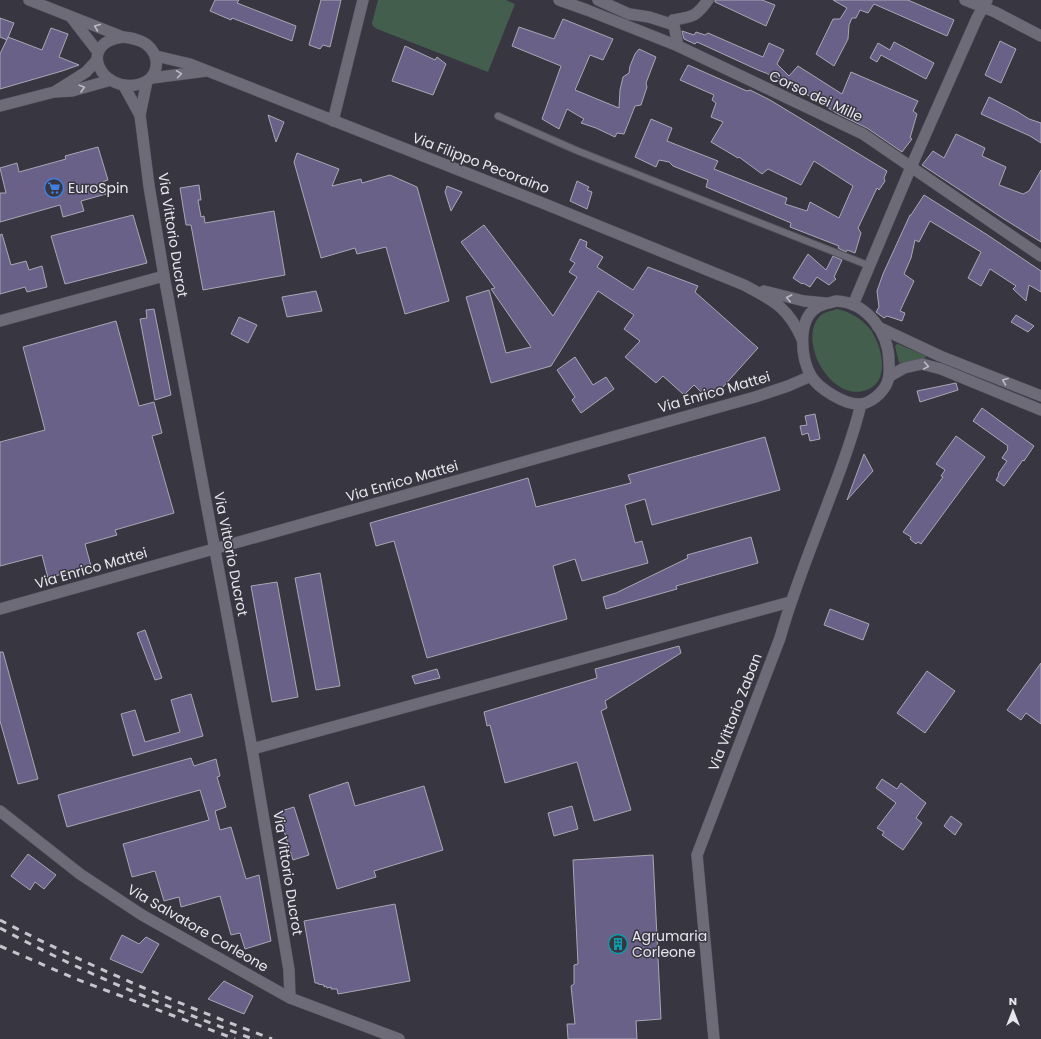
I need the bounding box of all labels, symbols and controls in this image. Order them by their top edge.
one-way arrow [93,23,100,31]
street label: Corso dei Mille [766,66,866,127]
one-way arrow [176,70,182,79]
one-way arrow [79,84,86,92]
street label: Via Filippo Pecoraino [410,128,552,198]
street label: Via Vittorio Ducrot [153,171,193,299]
supermarket icon: EuroSpin [43,177,65,199]
place label: EuroSpin [68,178,128,198]
one-way arrow [786,295,792,303]
one-way arrow [922,361,929,370]
street label: Via Enrico Mattei [656,366,772,418]
one-way arrow [1001,378,1008,386]
street label: Via Enrico Mattei [344,455,460,507]
street label: Via Vittorio Ducrot [209,490,253,618]
street label: Via Enrico Mattei [33,542,149,594]
street label: Via Vittorio Zaban [703,650,767,774]
street label: Via Vittorio Ducrot [268,809,308,937]
street label: Via Salvatore Corleone [124,879,273,977]
place label: Agrumaria Corleone [632,926,707,962]
building icon: Agrumaria Corleone [607,933,629,955]
north arrow [993,991,1033,1031]
text: N [1009,993,1017,1009]

